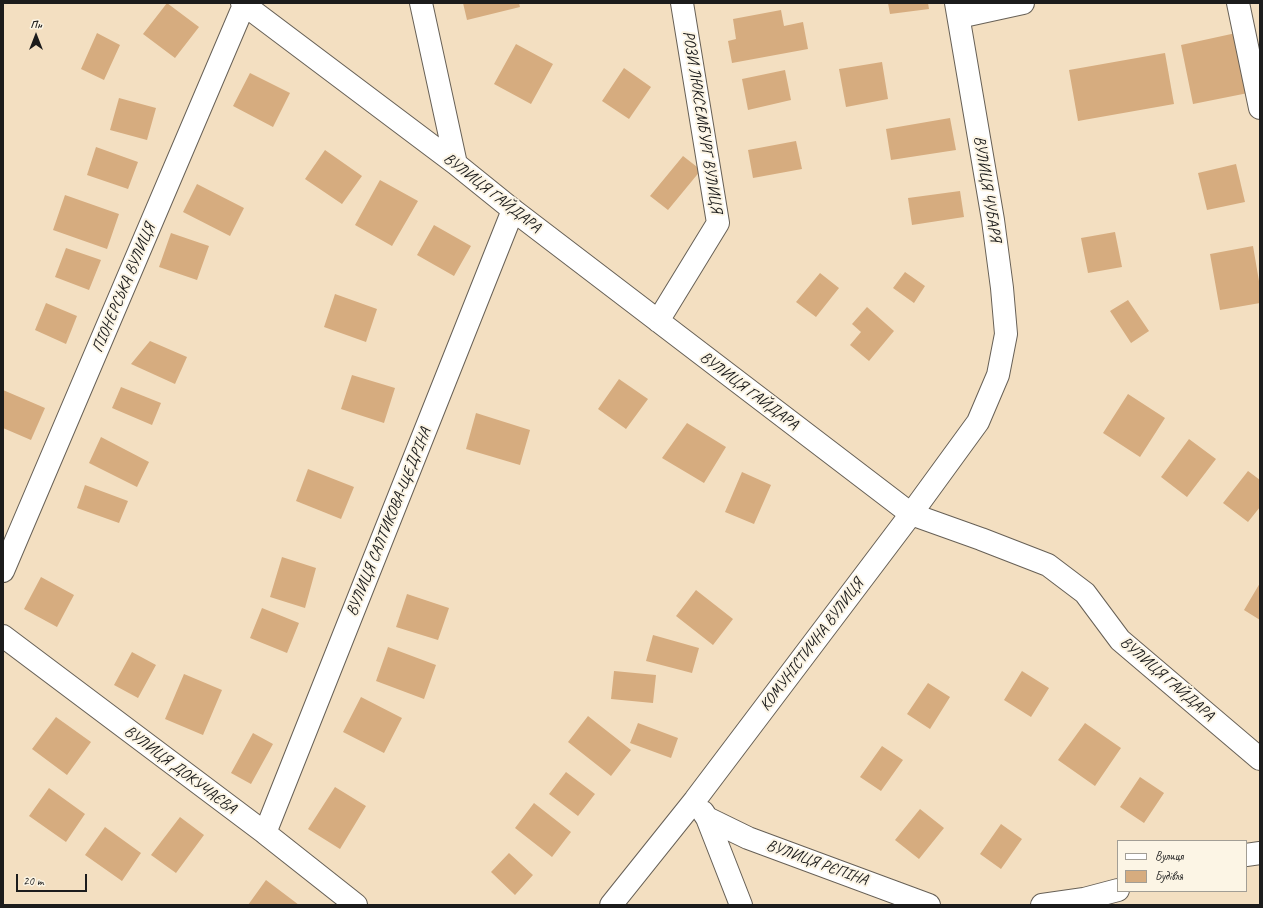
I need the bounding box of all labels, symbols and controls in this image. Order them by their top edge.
north arrow [16,16,56,56]
text: Пн [30,17,42,31]
street label: РОЗИ ЛЮКСЕМБУРГ ВУЛИЦЯ [678,30,726,214]
street label: ВУЛИЦЯ ЧУБАРЯ [969,135,1005,243]
street label: ВУЛИЦЯ ГАЙДАРА [439,149,545,237]
street label: ПІОНЕРСЬКА ВУЛИЦЯ [88,221,160,355]
street label: ВУЛИЦЯ ГАЙДАРА [696,348,802,434]
street label: ВУЛИЦЯ САЛТИКОВА-ЩЕДРІНА [342,425,436,619]
street label: КОМУНІСТИЧНА ВУЛИЦЯ [756,575,868,715]
street label: ВУЛИЦЯ ГАЙДАРА [1116,633,1218,725]
street label: ВУЛИЦЯ ДОКУЧАЄВА [120,722,240,818]
street label: ВУЛИЦЯ РЄПІНА [764,836,870,890]
legend [1117,840,1247,892]
text: Вулиця [1155,848,1183,864]
scale bar [18,866,89,892]
text: Будівля [1155,868,1183,884]
text: 20 m [23,873,43,889]

